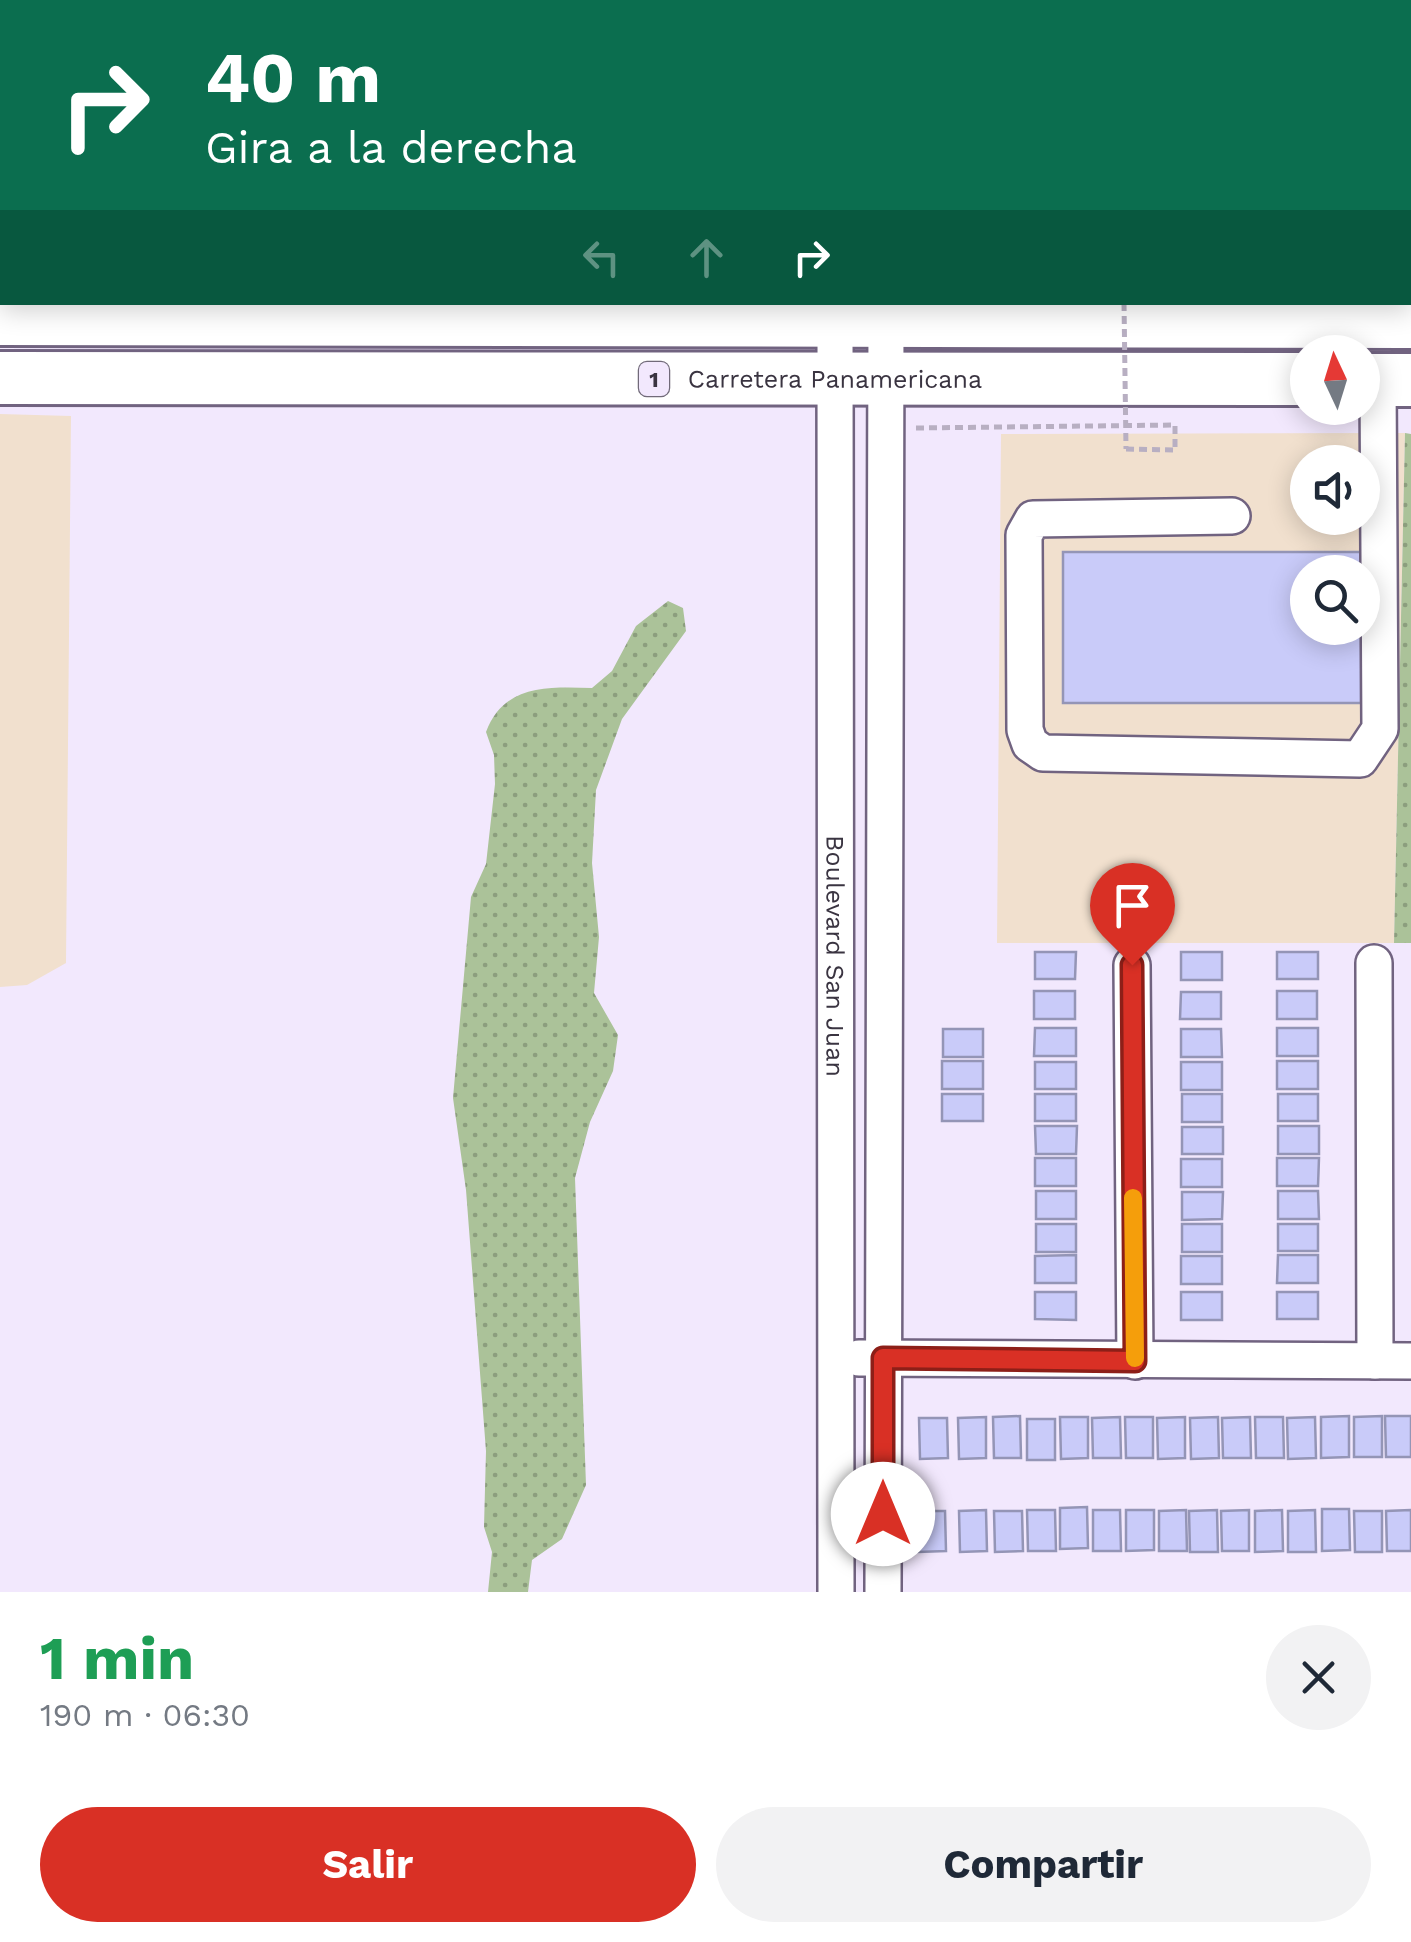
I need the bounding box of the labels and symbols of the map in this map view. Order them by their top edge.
north arrow [1290,335,1380,425]
road number: 1 [639,362,669,396]
street label: Carretera Panamericana [688,365,982,394]
street label: Boulevard San Juan [820,835,850,1077]
pin [1090,863,1175,966]
position arrow [831,1462,935,1566]

